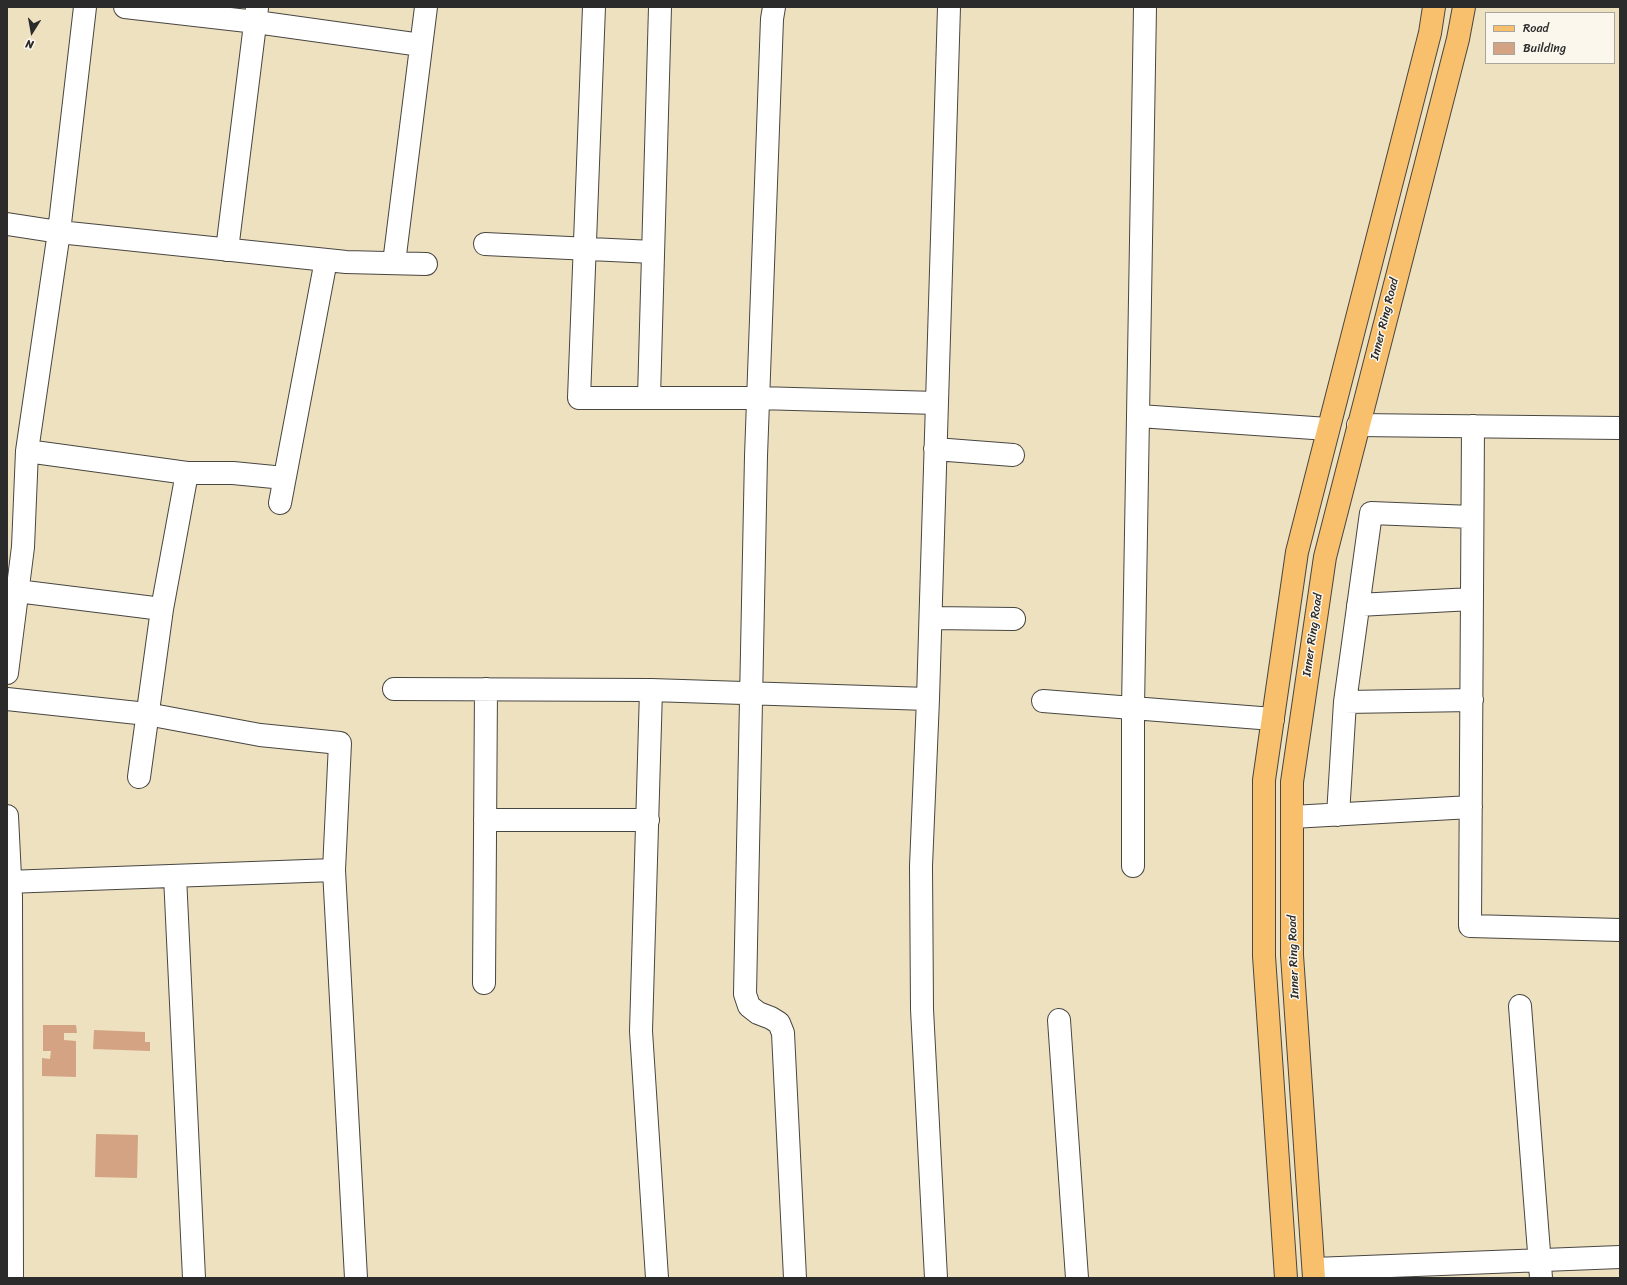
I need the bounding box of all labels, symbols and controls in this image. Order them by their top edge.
north arrow [12,12,52,52]
legend [1485,12,1615,64]
text: Road [1523,17,1549,39]
text: N [24,34,35,54]
text: Building [1523,37,1566,59]
street label: Inner Ring Road [1368,277,1402,361]
street label: Inner Ring Road [1300,592,1326,678]
street label: Inner Ring Road [1285,915,1303,999]

